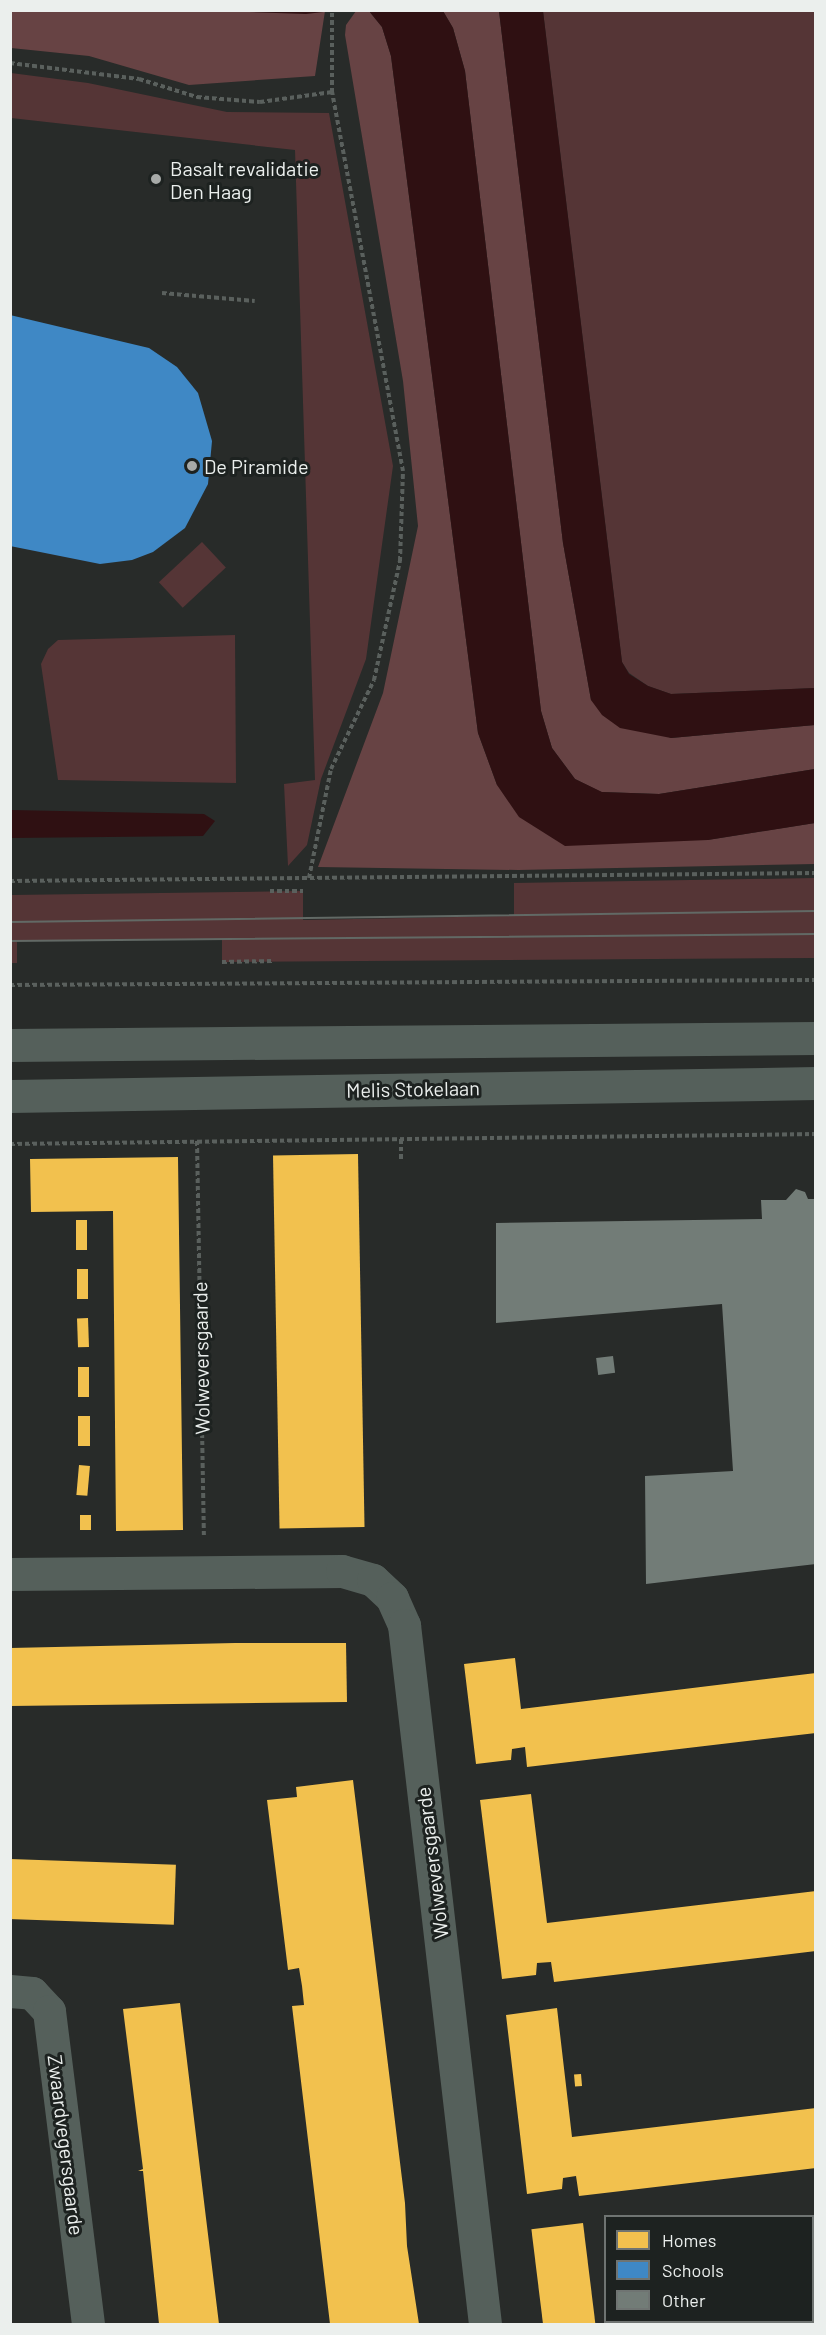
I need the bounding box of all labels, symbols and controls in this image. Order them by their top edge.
place label: Basalt revalidatie Den Haag [170,156,319,203]
marker: Basalt revalidatie Den Haag [147,170,165,188]
place label: De Piramide [204,454,309,478]
marker: De Piramide [185,459,199,473]
street label: Melis Stokelaan [346,1076,480,1102]
street label: Wolweversgaarde [188,1281,214,1435]
street label: Wolweversgaarde [411,1786,453,1940]
street label: Zwaardvegersgaarde [43,2053,89,2237]
legend [604,2215,814,2323]
text: Homes [662,2229,716,2251]
text: Schools [662,2259,724,2281]
text: Other [662,2289,705,2311]

